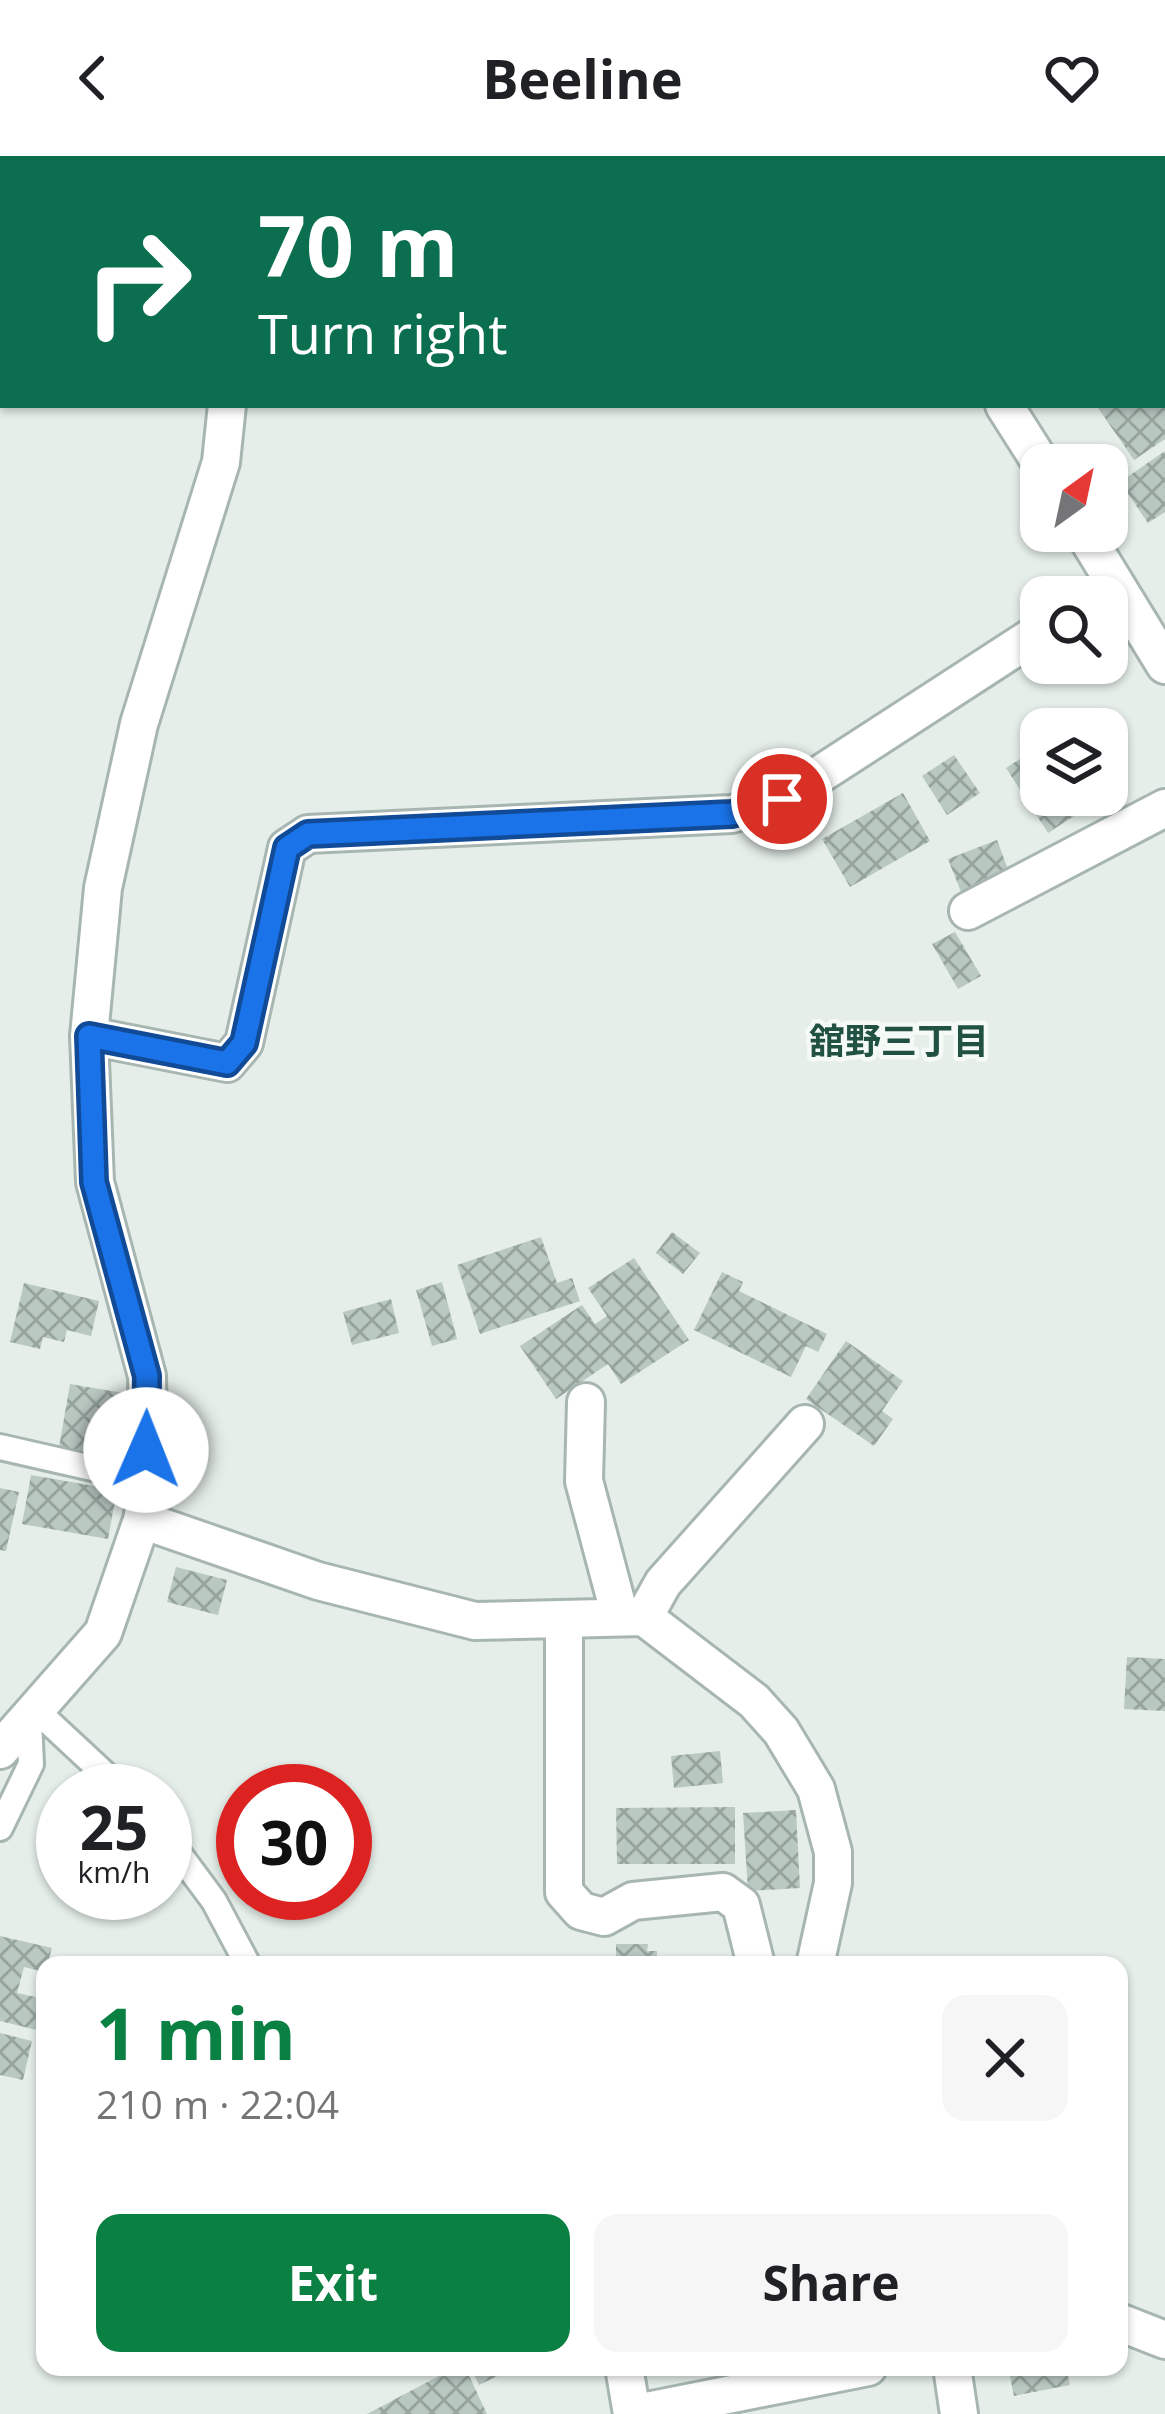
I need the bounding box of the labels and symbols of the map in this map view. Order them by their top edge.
north arrow [1020,444,1128,552]
pin [731,748,833,850]
district label: 舘野三丁目 [809,1016,989,1065]
position arrow [83,1387,209,1513]
speed limit sign: 30 [216,1764,372,1920]

